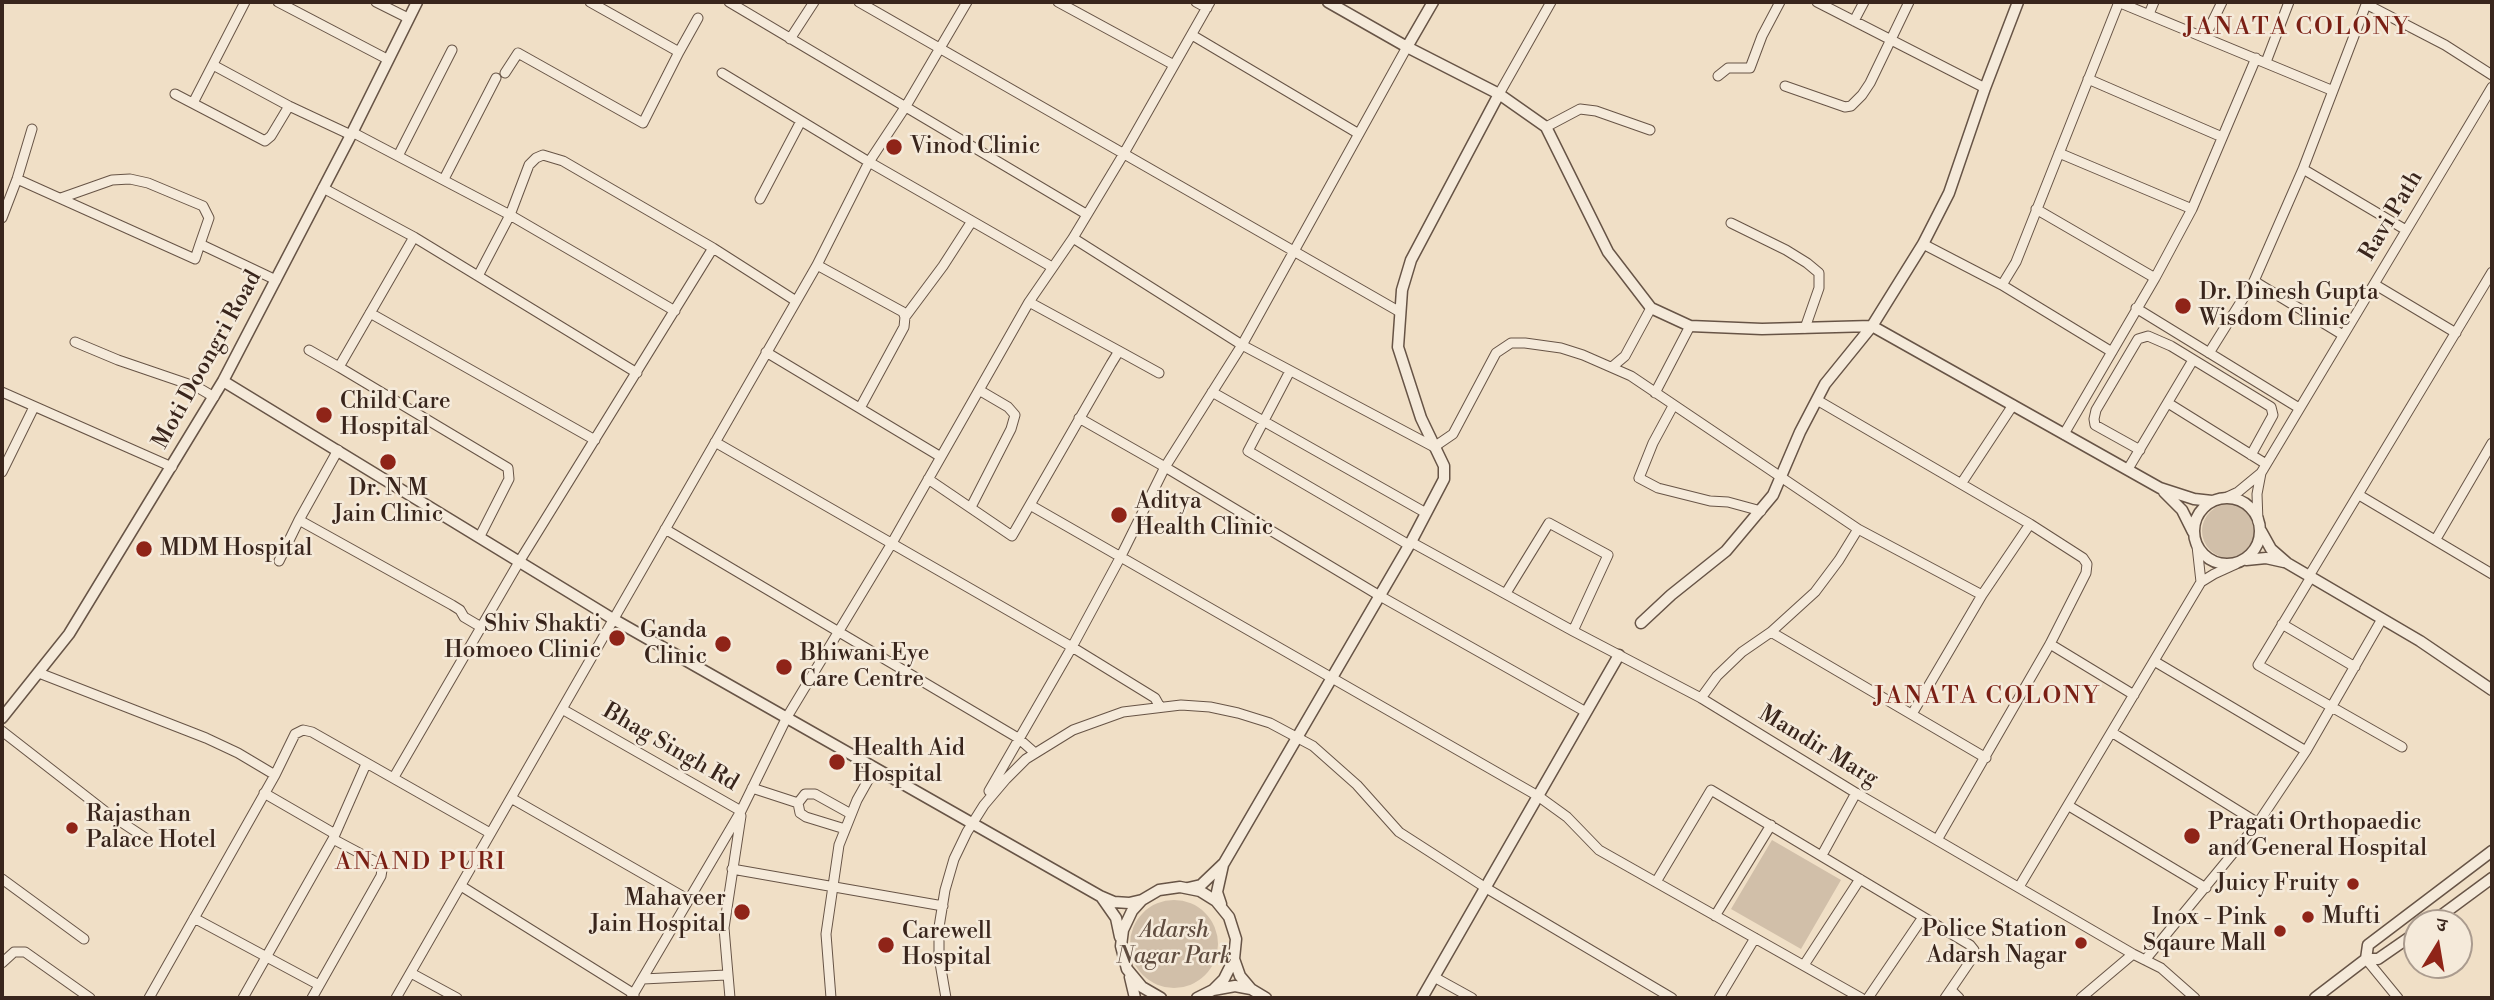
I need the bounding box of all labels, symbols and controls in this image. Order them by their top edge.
district label: JANATA COLONY [2185,14,2409,42]
place label: Vinod Clinic [910,133,1040,161]
marker: Vinod Clinic [884,137,904,157]
street label: Ravi Path [2354,166,2430,266]
street label: Moti Doongri Road [148,266,268,454]
place label: Dr. Dinesh Gupta Wisdom Clinic [2199,279,2379,333]
marker: Dr. Dinesh Gupta Wisdom Clinic [2173,296,2193,316]
place label: Child Care Hospital [340,388,451,442]
marker: Child Care Hospital [314,405,334,425]
marker: Dr. N M Jain Clinic [378,452,398,472]
place label: Dr. N M Jain Clinic [333,475,443,529]
place label: Aditya Health Clinic [1135,488,1273,542]
marker: Aditya Health Clinic [1109,505,1129,525]
place label: MDM Hospital [160,535,312,563]
marker: MDM Hospital [134,539,154,559]
place label: Shiv Shakti Homoeo Clinic [444,611,601,665]
place label: Ganda Clinic [640,617,707,671]
marker: Shiv Shakti Homoeo Clinic [607,628,627,648]
marker: Ganda Clinic [713,634,733,654]
place label: Bhiwani Eye Care Centre [800,640,929,694]
marker: Bhiwani Eye Care Centre [774,657,794,677]
district label: JANATA COLONY [1875,683,2099,711]
street label: Bhag Singh Rd [597,698,743,798]
street label: Mandir Marg [1753,700,1883,794]
place label: Health Aid Hospital [853,735,965,789]
marker: Health Aid Hospital [827,752,847,772]
place label: Rajasthan Palace Hotel [86,801,216,855]
place label: Pragati Orthopaedic and General Hospital [2208,809,2427,863]
marker: Rajasthan Palace Hotel [64,820,80,836]
marker: Pragati Orthopaedic and General Hospital [2182,826,2202,846]
district label: ANAND PURI [336,849,506,877]
place label: Juicy Fruity [2216,870,2339,898]
marker: Juicy Fruity [2345,876,2361,892]
place label: Mahaveer Jain Hospital [590,885,726,939]
marker: Mahaveer Jain Hospital [732,902,752,922]
place label: Mufti [2322,903,2380,931]
place label: Inox - Pink Sqaure Mall [2143,904,2266,958]
marker: Mufti [2300,909,2316,925]
north arrow [2403,909,2473,979]
text: उ [2435,913,2449,938]
place label: Police Station Adarsh Nagar [1922,916,2067,970]
park label: Adarsh Nagar Park [1116,917,1232,971]
place label: Carewell Hospital [902,918,992,972]
marker: Inox - Pink Sqaure Mall [2272,923,2288,939]
marker: Carewell Hospital [876,935,896,955]
marker: Police Station Adarsh Nagar [2073,935,2089,951]

